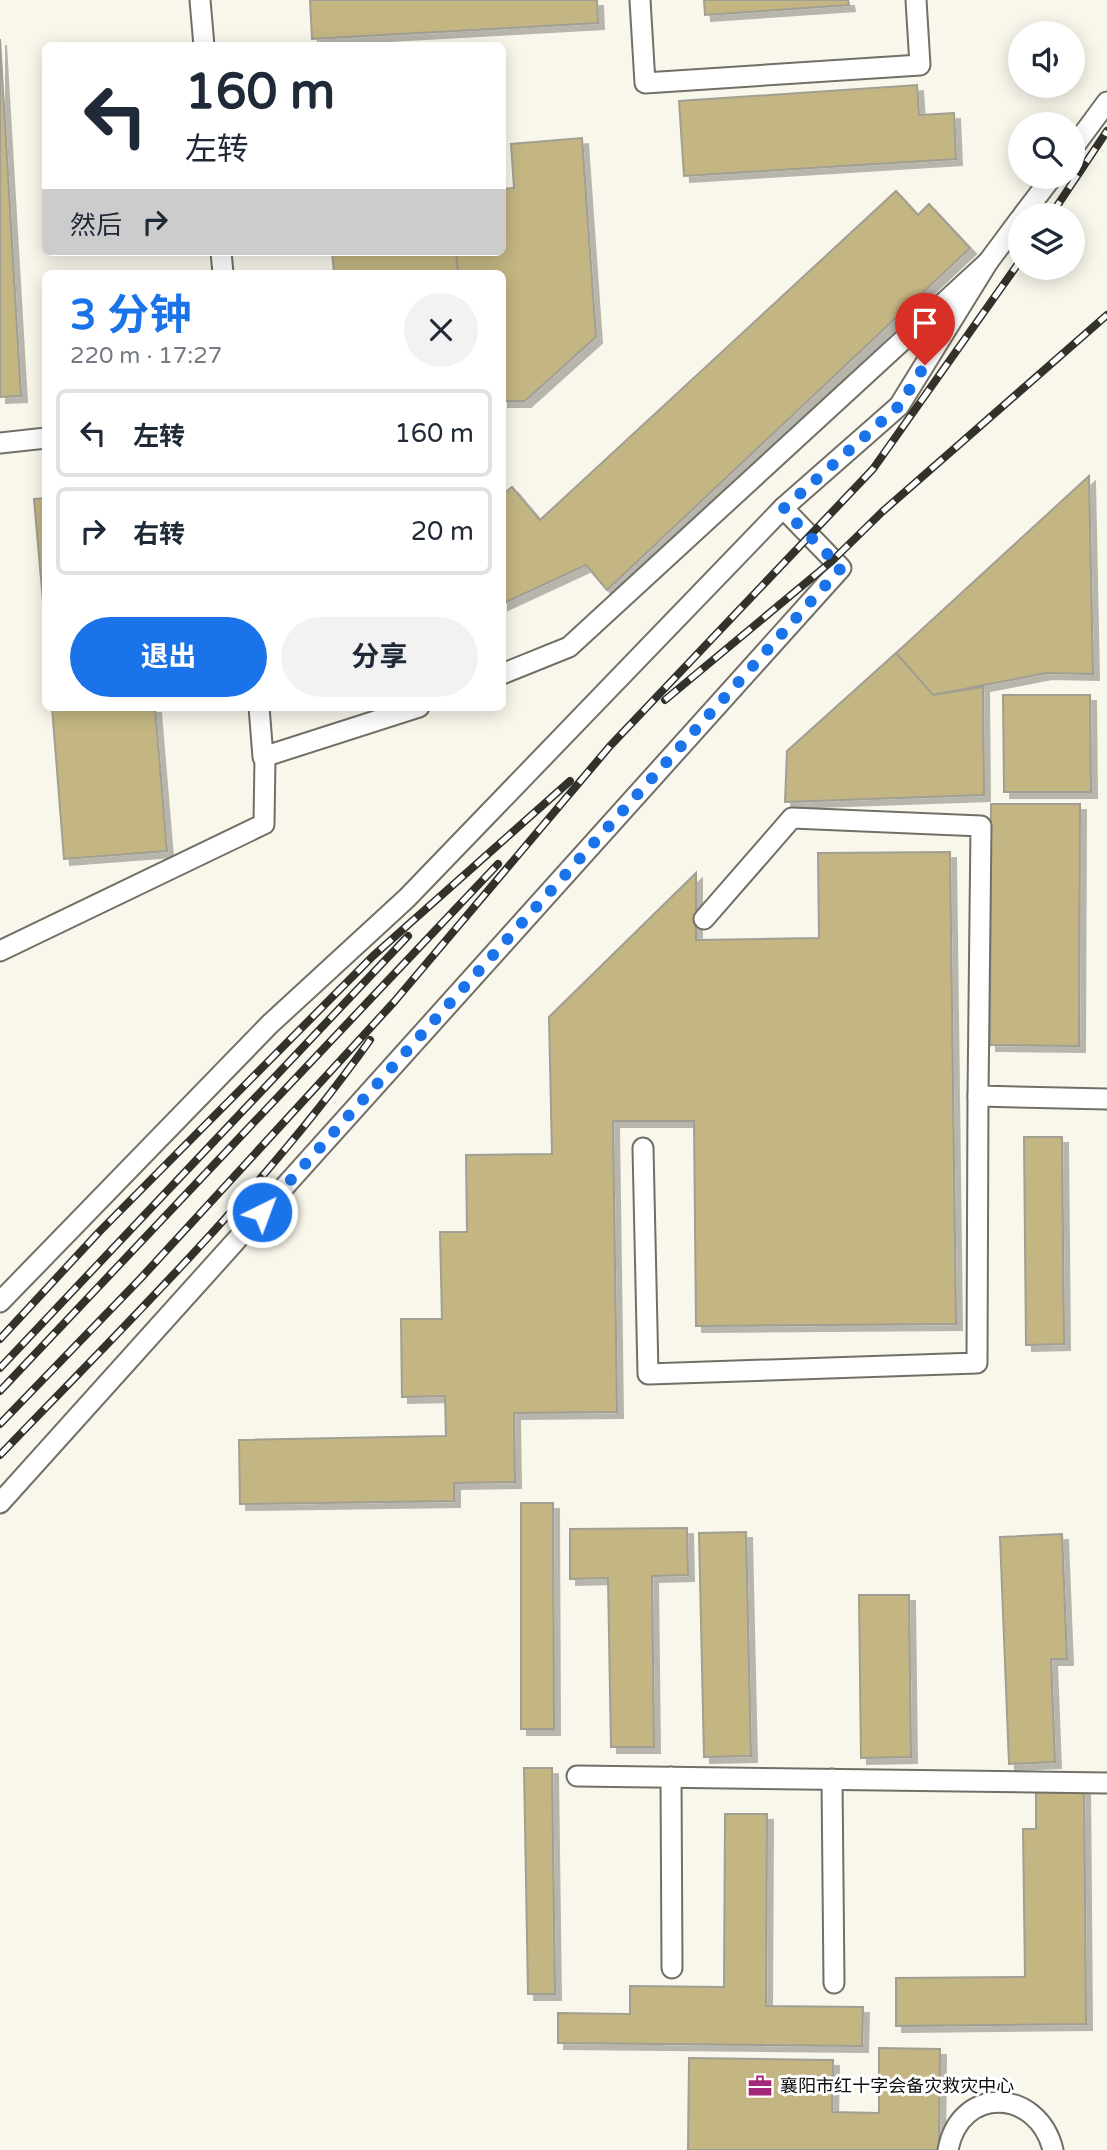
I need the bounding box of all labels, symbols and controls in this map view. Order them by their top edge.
map controls [1008,21,1085,280]
button: sound [1008,21,1085,98]
text: 160 m [185,63,335,122]
icon: left [70,70,161,161]
button: search [1008,112,1085,189]
text: 左转 [185,131,249,169]
icon: right [136,203,174,241]
button: layers [1008,203,1085,280]
text: 然后 [70,210,122,241]
text: 3 分钟 [70,290,191,341]
button: close [404,293,478,367]
pin [895,293,955,365]
icon: arrive [906,304,944,342]
text: 220 m · 17:27 [70,342,222,370]
icon: left [74,414,112,452]
text: 160 m [394,418,474,449]
text: 左转 [133,421,185,452]
icon: right [74,512,112,550]
text: 20 m [411,516,474,547]
text: 右转 [133,519,185,550]
button: 退出 [70,617,267,697]
button: 分享 [281,617,478,697]
position arrow [225,1175,299,1249]
office icon: 襄阳市红十字会备灾救灾中心 [746,2072,774,2100]
place label: 襄阳市红十字会备灾救灾中心 [780,2075,1014,2097]

